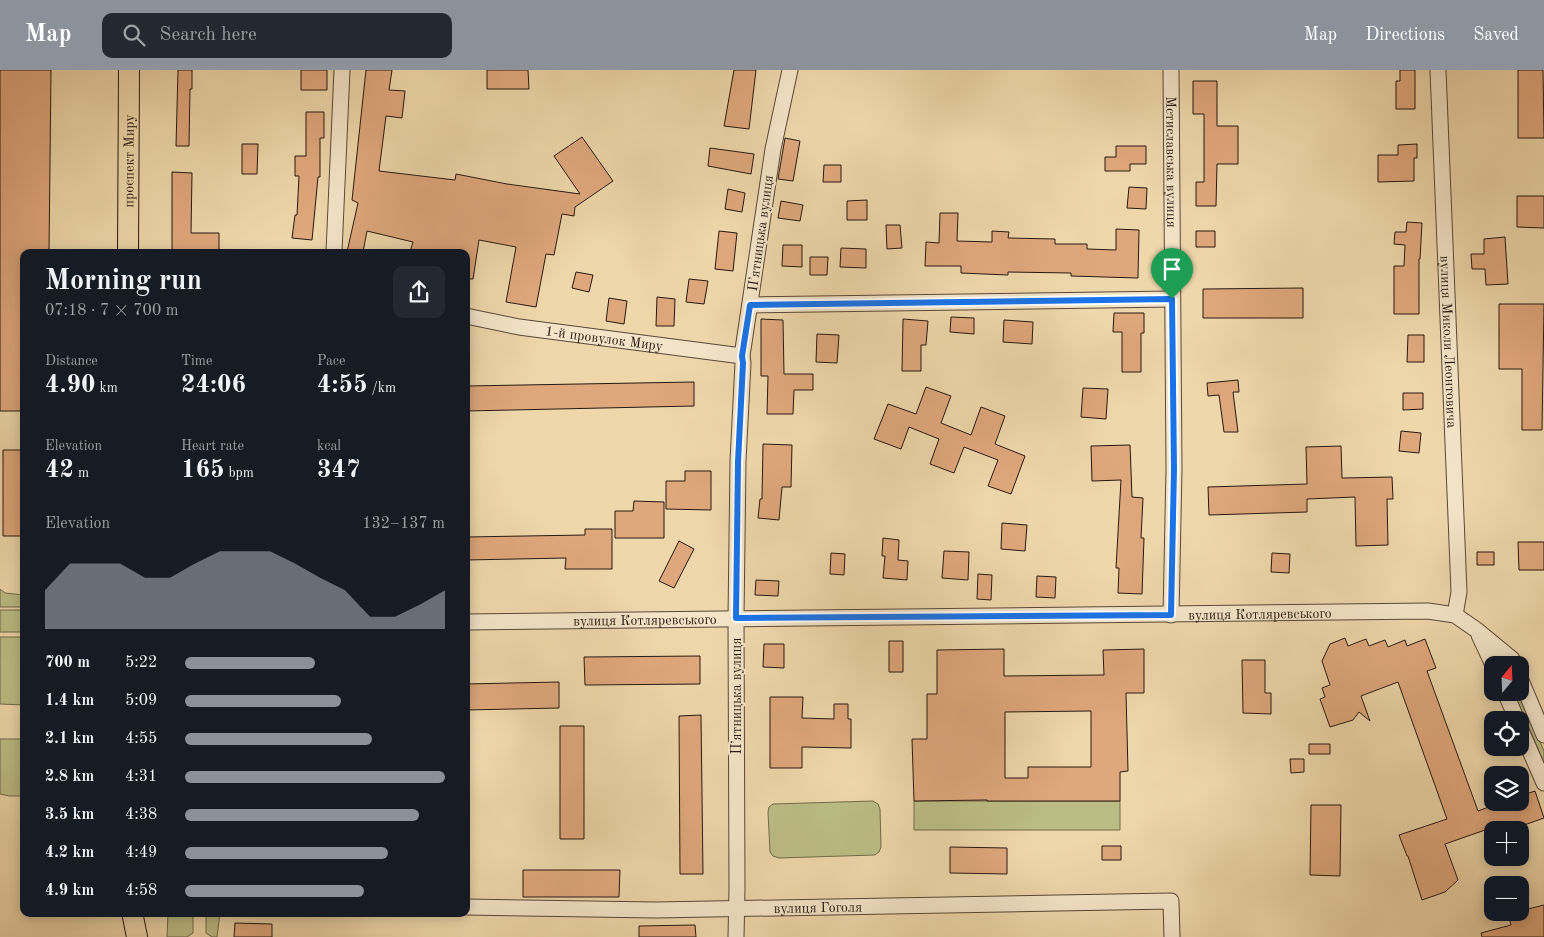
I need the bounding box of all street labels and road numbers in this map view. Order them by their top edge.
street label: Мстиславська вулиця [1163,96,1178,228]
street label: проспект Миру [122,114,137,208]
street label: Пʼятницька вулиця [746,174,776,292]
street label: вулиця Миколи Леонтовича [1437,255,1458,428]
street label: 1-й провулок Миру [544,324,664,354]
street label: вулиця Котляревського [1188,607,1332,623]
street label: вулиця Котляревського [573,613,717,628]
street label: Пʼятницька вулиця [730,637,744,755]
street label: вулиця Гоголя [774,900,862,916]

